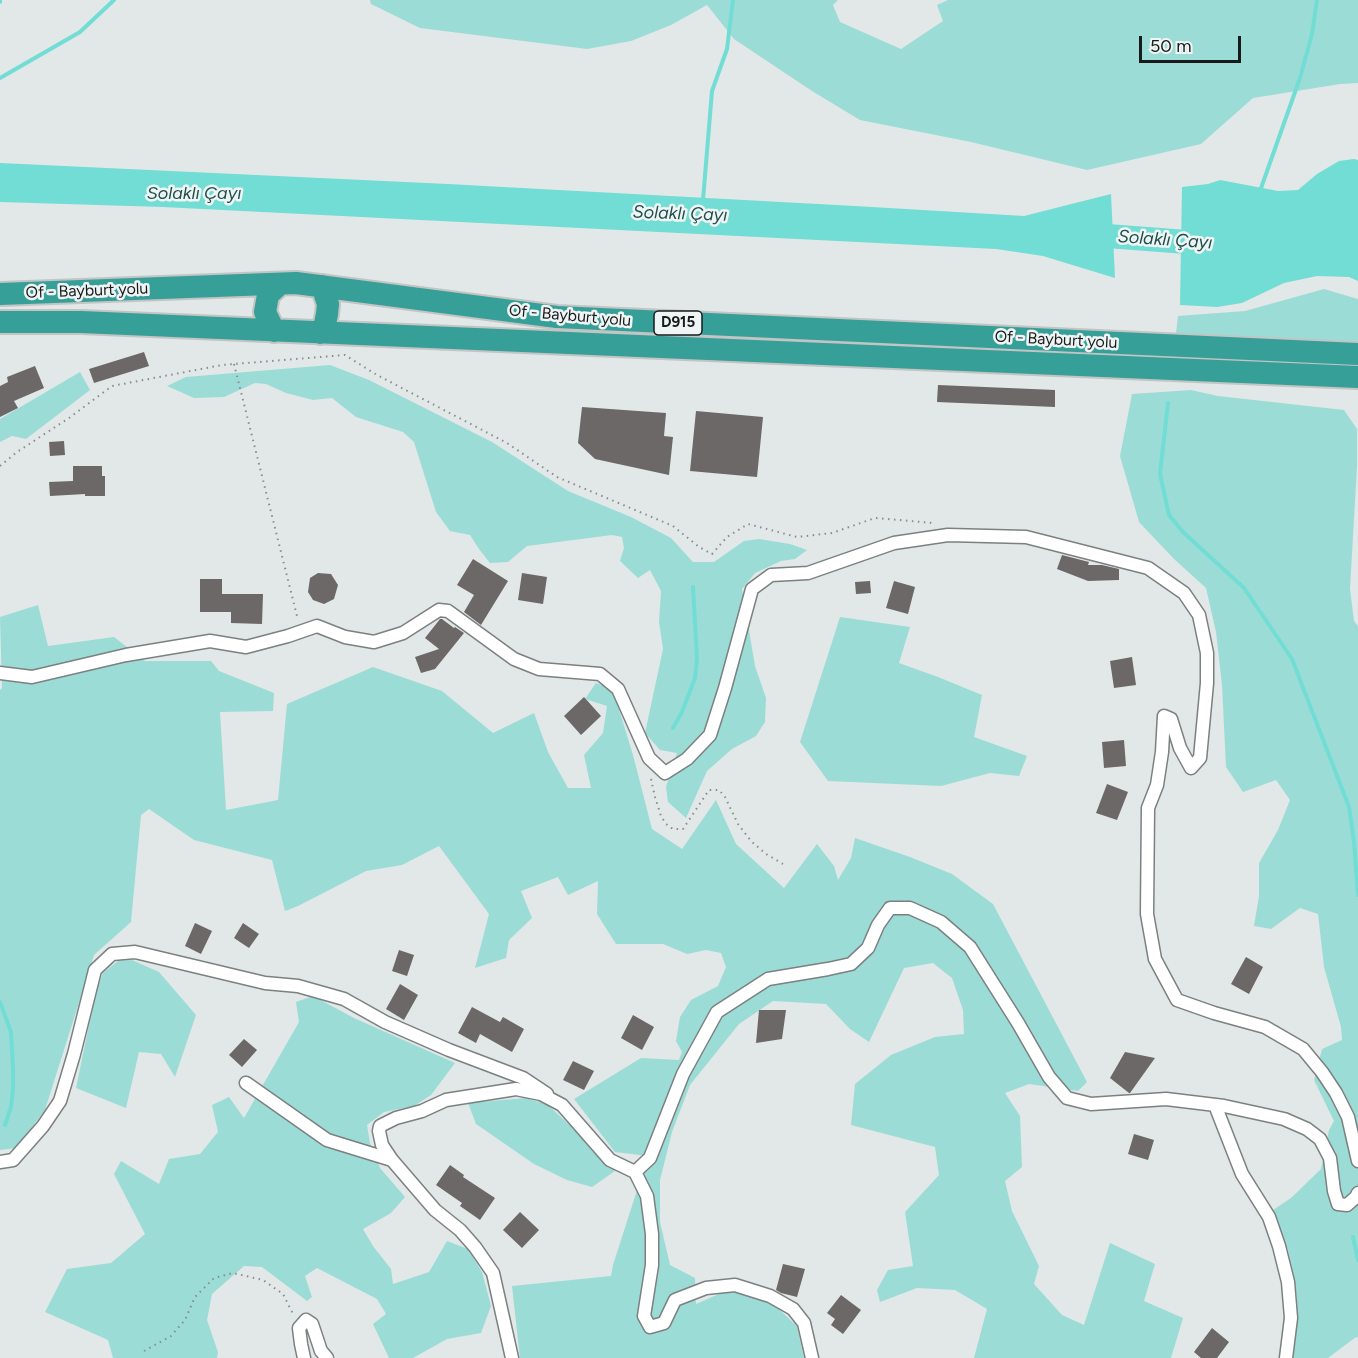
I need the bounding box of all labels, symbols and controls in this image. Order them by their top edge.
scale bar [1142,24,1244,62]
text: 50 m [1150,35,1192,57]
water label: Solaklı Çayı [147,183,241,205]
water label: Solaklı Çayı [632,202,728,226]
water label: Solaklı Çayı [1117,226,1213,254]
street label: Of - Bayburt yolu [25,279,149,303]
street label: Of - Bayburt yolu [508,301,632,331]
road number: D915 [654,311,702,335]
street label: Of - Bayburt yolu [994,327,1118,353]

